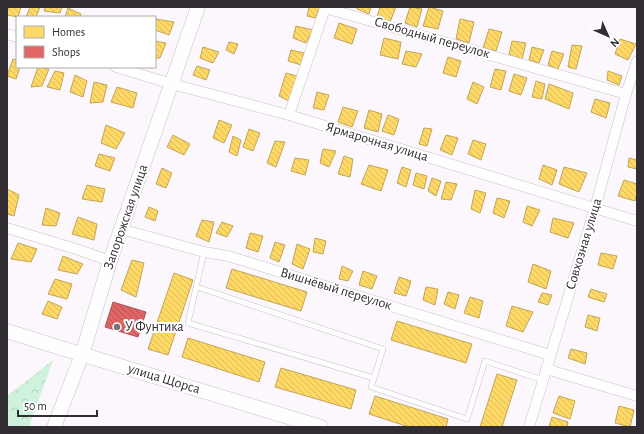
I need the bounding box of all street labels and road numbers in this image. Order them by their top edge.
street label: Свободный переулок [373,15,492,61]
street label: Ярмарочная улица [324,120,430,164]
street label: Запорожская улица [101,162,151,271]
street label: Совхозная улица [563,196,605,291]
street label: Вишнёвый переулок [279,265,394,313]
street label: улица Щорса [125,361,202,397]

